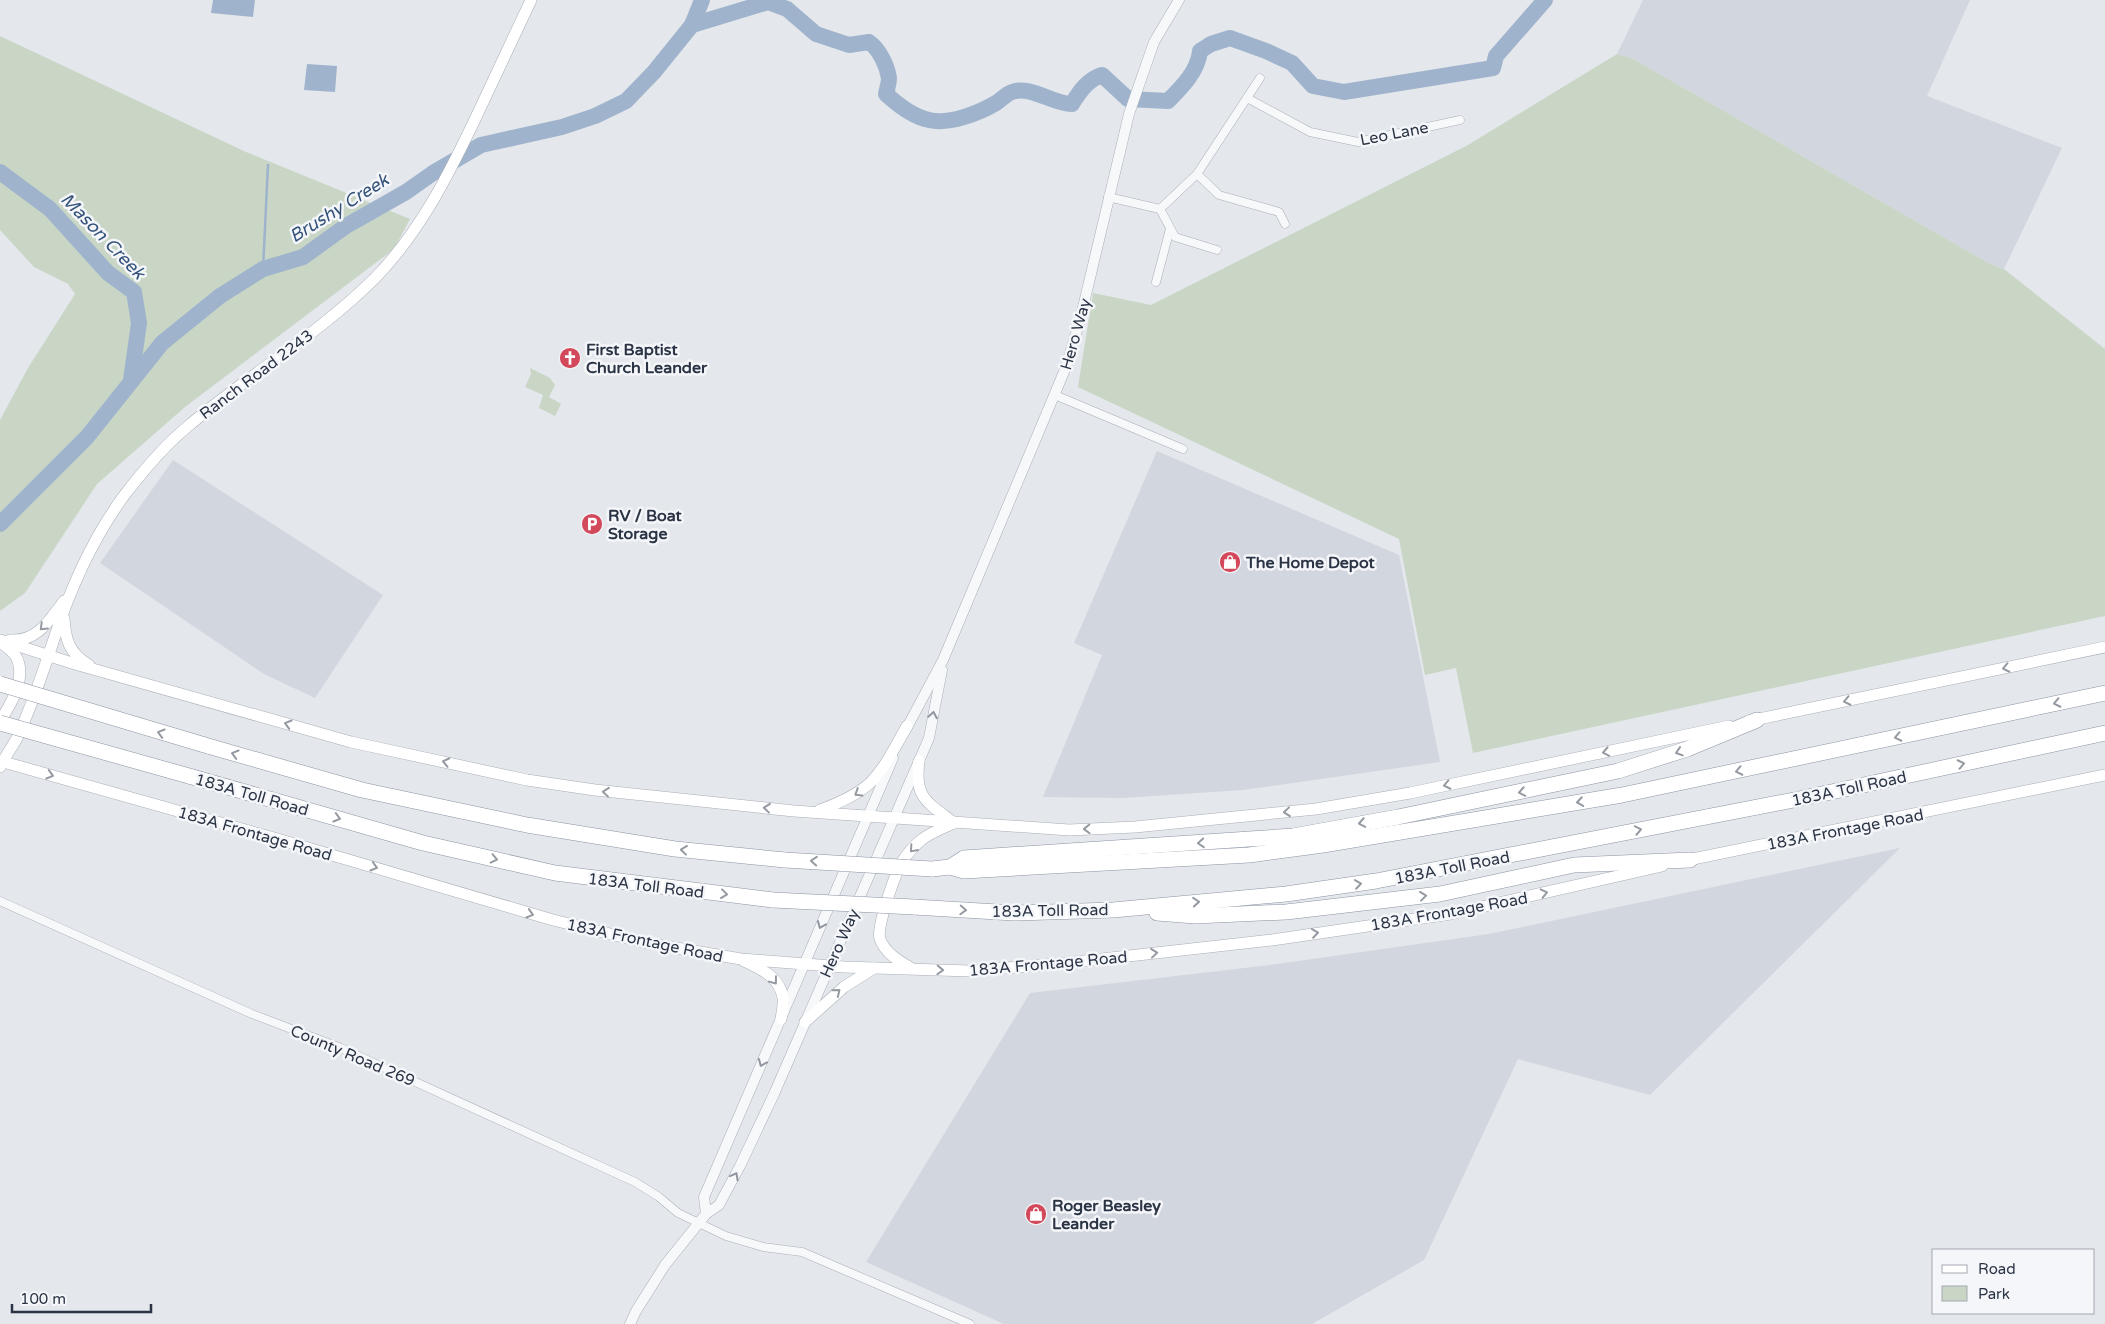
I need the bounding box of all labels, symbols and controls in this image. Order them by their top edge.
street label: Leo Lane [1358,118,1430,150]
water label: Brushy Creek [285,168,394,247]
water label: Mason Creek [56,188,151,285]
street label: Hero Way [1056,296,1096,372]
street label: Ranch Road 2243 [196,326,317,424]
place label: First Baptist Church Leander [586,340,708,378]
church icon: First Baptist Church Leander [558,346,582,370]
place label: RV / Boat Storage [608,506,682,544]
parking icon: RV / Boat Storage [580,512,604,536]
shop icon: The Home Depot [1218,550,1242,574]
place label: The Home Depot [1245,553,1376,573]
one-way arrow [40,621,49,630]
one-way arrow [2001,662,2010,672]
one-way arrow [1842,695,1851,706]
one-way arrow [2053,697,2062,708]
one-way arrow [928,711,938,719]
one-way arrow [284,719,293,730]
one-way arrow [157,728,166,738]
one-way arrow [1894,731,1903,742]
one-way arrow [1602,746,1611,756]
one-way arrow [1676,746,1684,756]
one-way arrow [231,749,240,759]
one-way arrow [442,757,450,768]
one-way arrow [1957,759,1966,770]
one-way arrow [1735,765,1744,775]
street label: 183A Toll Road [1790,767,1909,811]
one-way arrow [45,769,54,780]
street label: 183A Toll Road [193,769,311,821]
one-way arrow [1443,779,1452,789]
one-way arrow [601,786,609,797]
one-way arrow [854,786,863,796]
one-way arrow [1518,787,1526,797]
one-way arrow [1576,797,1584,807]
street label: 183A Frontage Road [175,802,334,866]
one-way arrow [763,803,771,814]
street label: 183A Frontage Road [1765,805,1925,855]
one-way arrow [1283,806,1291,817]
one-way arrow [332,813,340,823]
one-way arrow [1358,818,1367,828]
one-way arrow [1082,824,1090,834]
one-way arrow [1633,826,1642,836]
one-way arrow [1197,837,1205,848]
one-way arrow [910,843,919,852]
one-way arrow [680,845,688,856]
street label: 183A Toll Road [1393,847,1512,889]
one-way arrow [490,853,499,864]
one-way arrow [809,856,817,867]
one-way arrow [370,862,378,872]
street label: 183A Toll Road [587,869,705,903]
one-way arrow [1354,879,1362,890]
one-way arrow [720,888,728,899]
street label: 183A Frontage Road [1369,888,1529,936]
one-way arrow [1539,888,1548,899]
one-way arrow [1419,891,1427,902]
one-way arrow [1193,897,1201,908]
street label: 183A Toll Road [991,900,1109,922]
one-way arrow [959,904,967,915]
street label: Hero Way [816,905,864,981]
one-way arrow [525,908,534,918]
street label: 183A Frontage Road [565,915,725,967]
one-way arrow [817,920,828,929]
one-way arrow [1311,928,1319,939]
street label: 183A Frontage Road [968,947,1128,981]
one-way arrow [1150,948,1158,959]
one-way arrow [936,965,944,976]
one-way arrow [768,975,777,985]
one-way arrow [832,989,841,998]
street label: County Road 269 [287,1021,418,1091]
one-way arrow [757,1058,768,1067]
one-way arrow [729,1172,739,1181]
place label: Roger Beasley Leander [1052,1196,1161,1234]
shop icon: Roger Beasley Leander [1024,1202,1048,1226]
legend [1932,1249,2095,1314]
text: Road [1978,1260,2016,1278]
scale bar [12,1282,151,1314]
text: Park [1978,1285,2010,1303]
text: 100 m [20,1290,66,1308]

